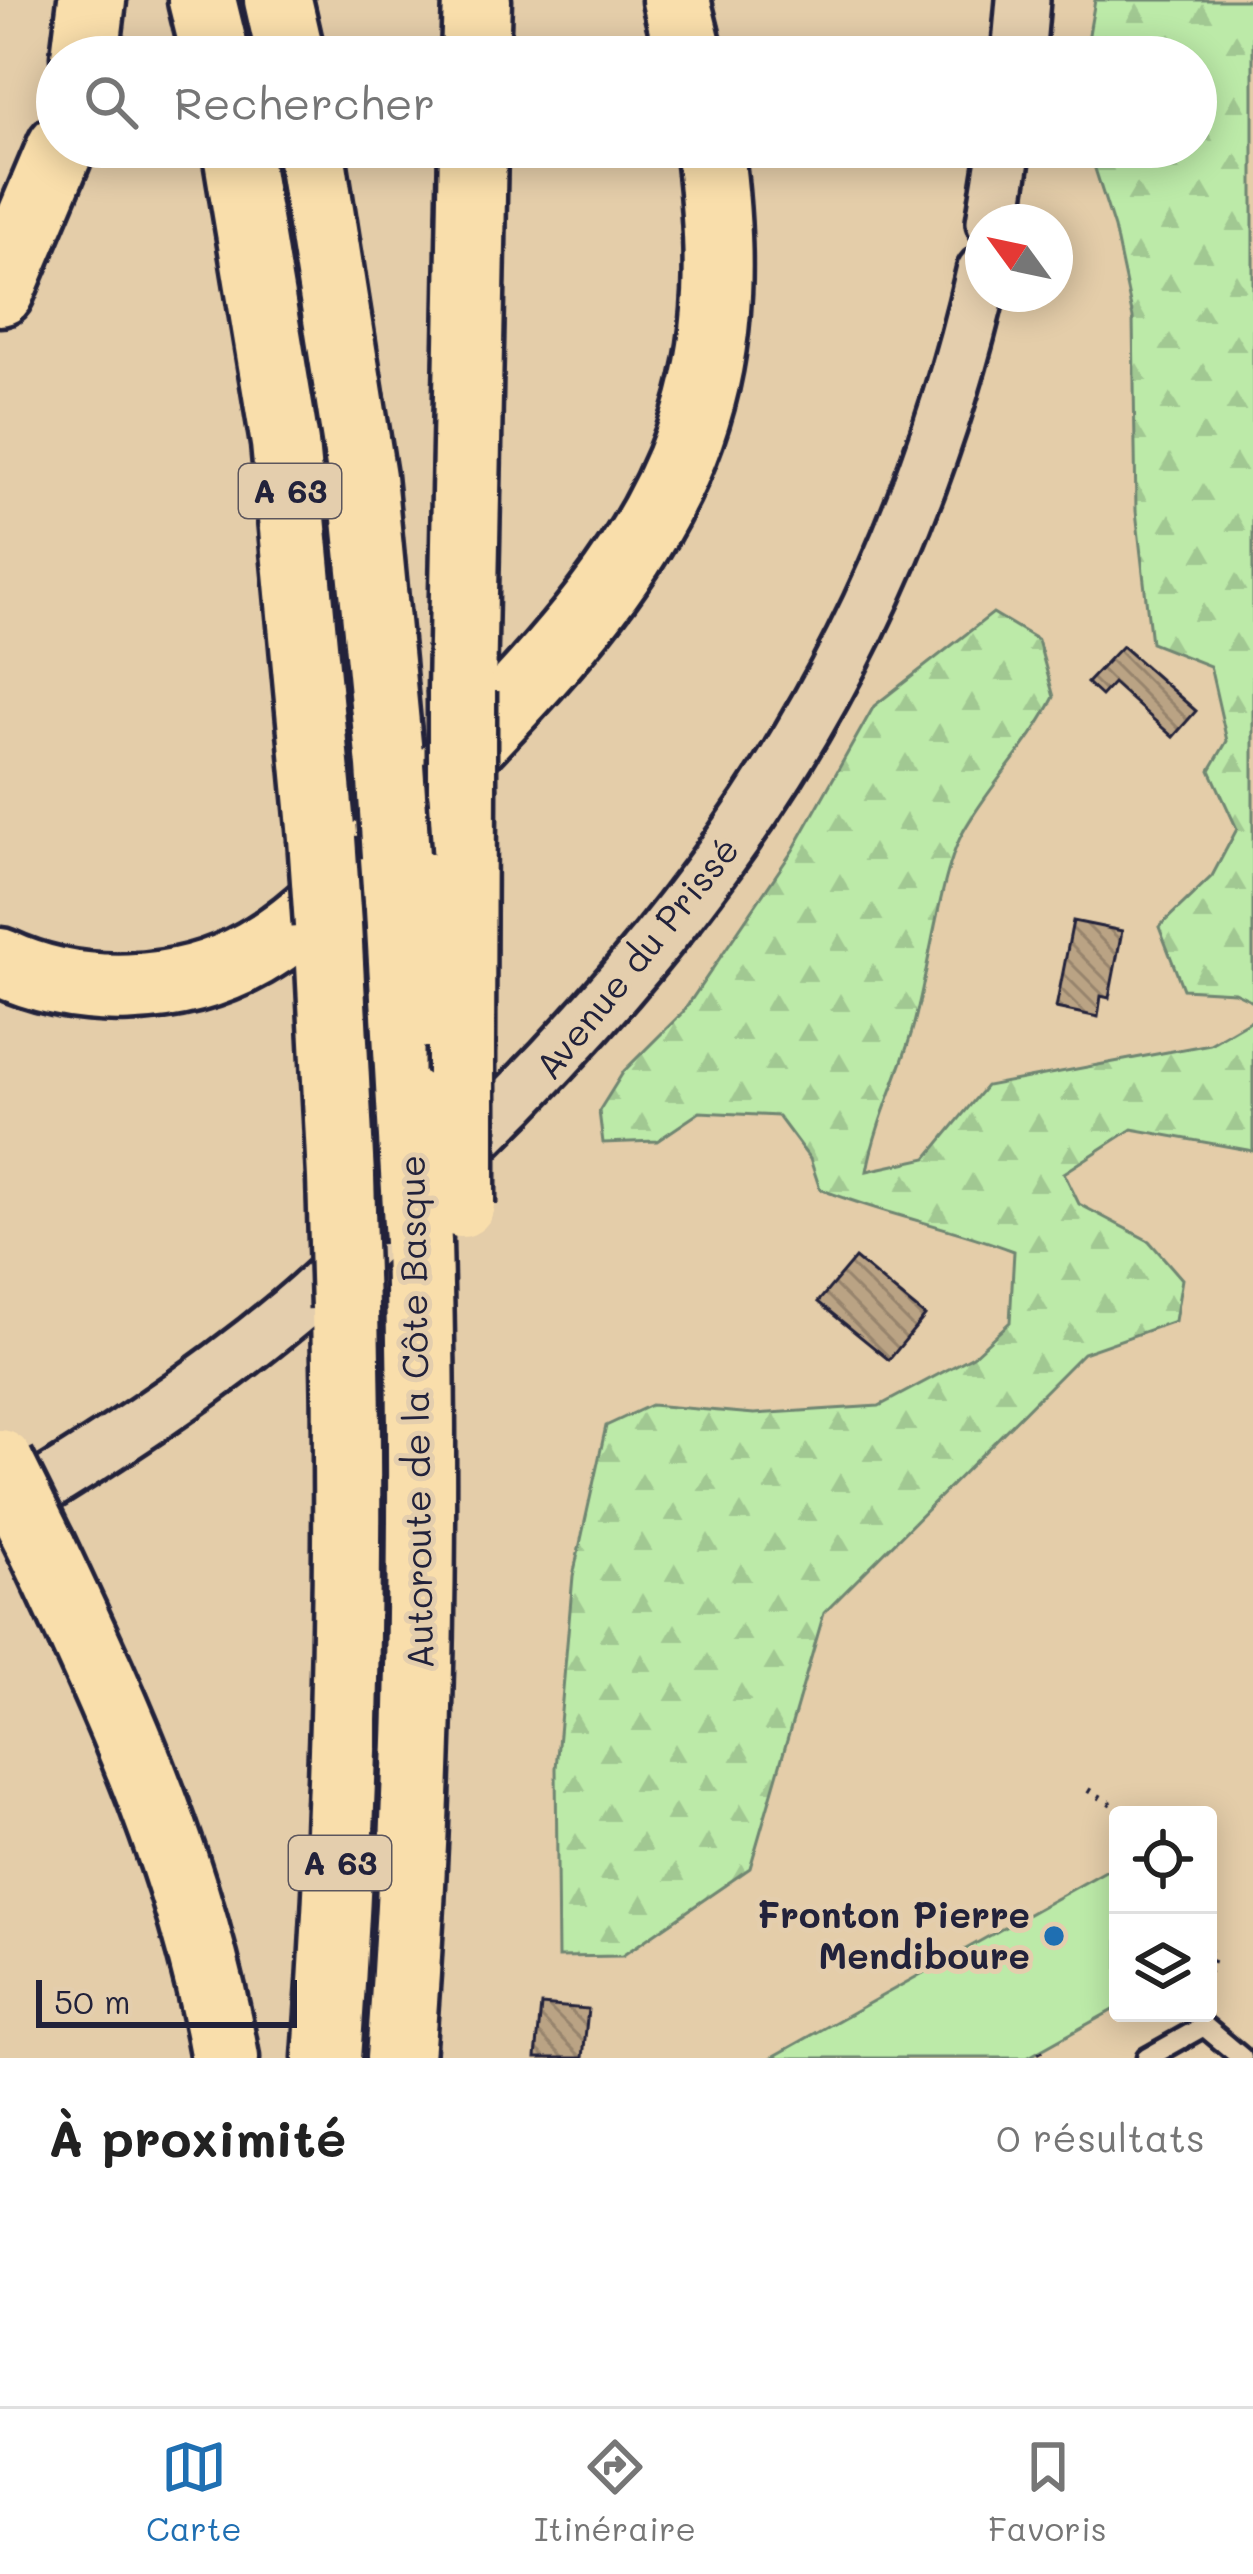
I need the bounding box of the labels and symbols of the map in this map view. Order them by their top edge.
north arrow [965,204,1073,312]
road number: A 63 [239,464,341,518]
street label: Avenue du Prissé [524,826,748,1088]
street label: Autoroute de la Côte Basque [387,1155,442,1669]
road number: A 63 [289,1836,391,1890]
place label: Fronton Pierre Mendiboure [757,1890,1030,1978]
marker: Fronton Pierre Mendiboure [1041,1923,1067,1949]
scale bar [36,1974,297,2027]

